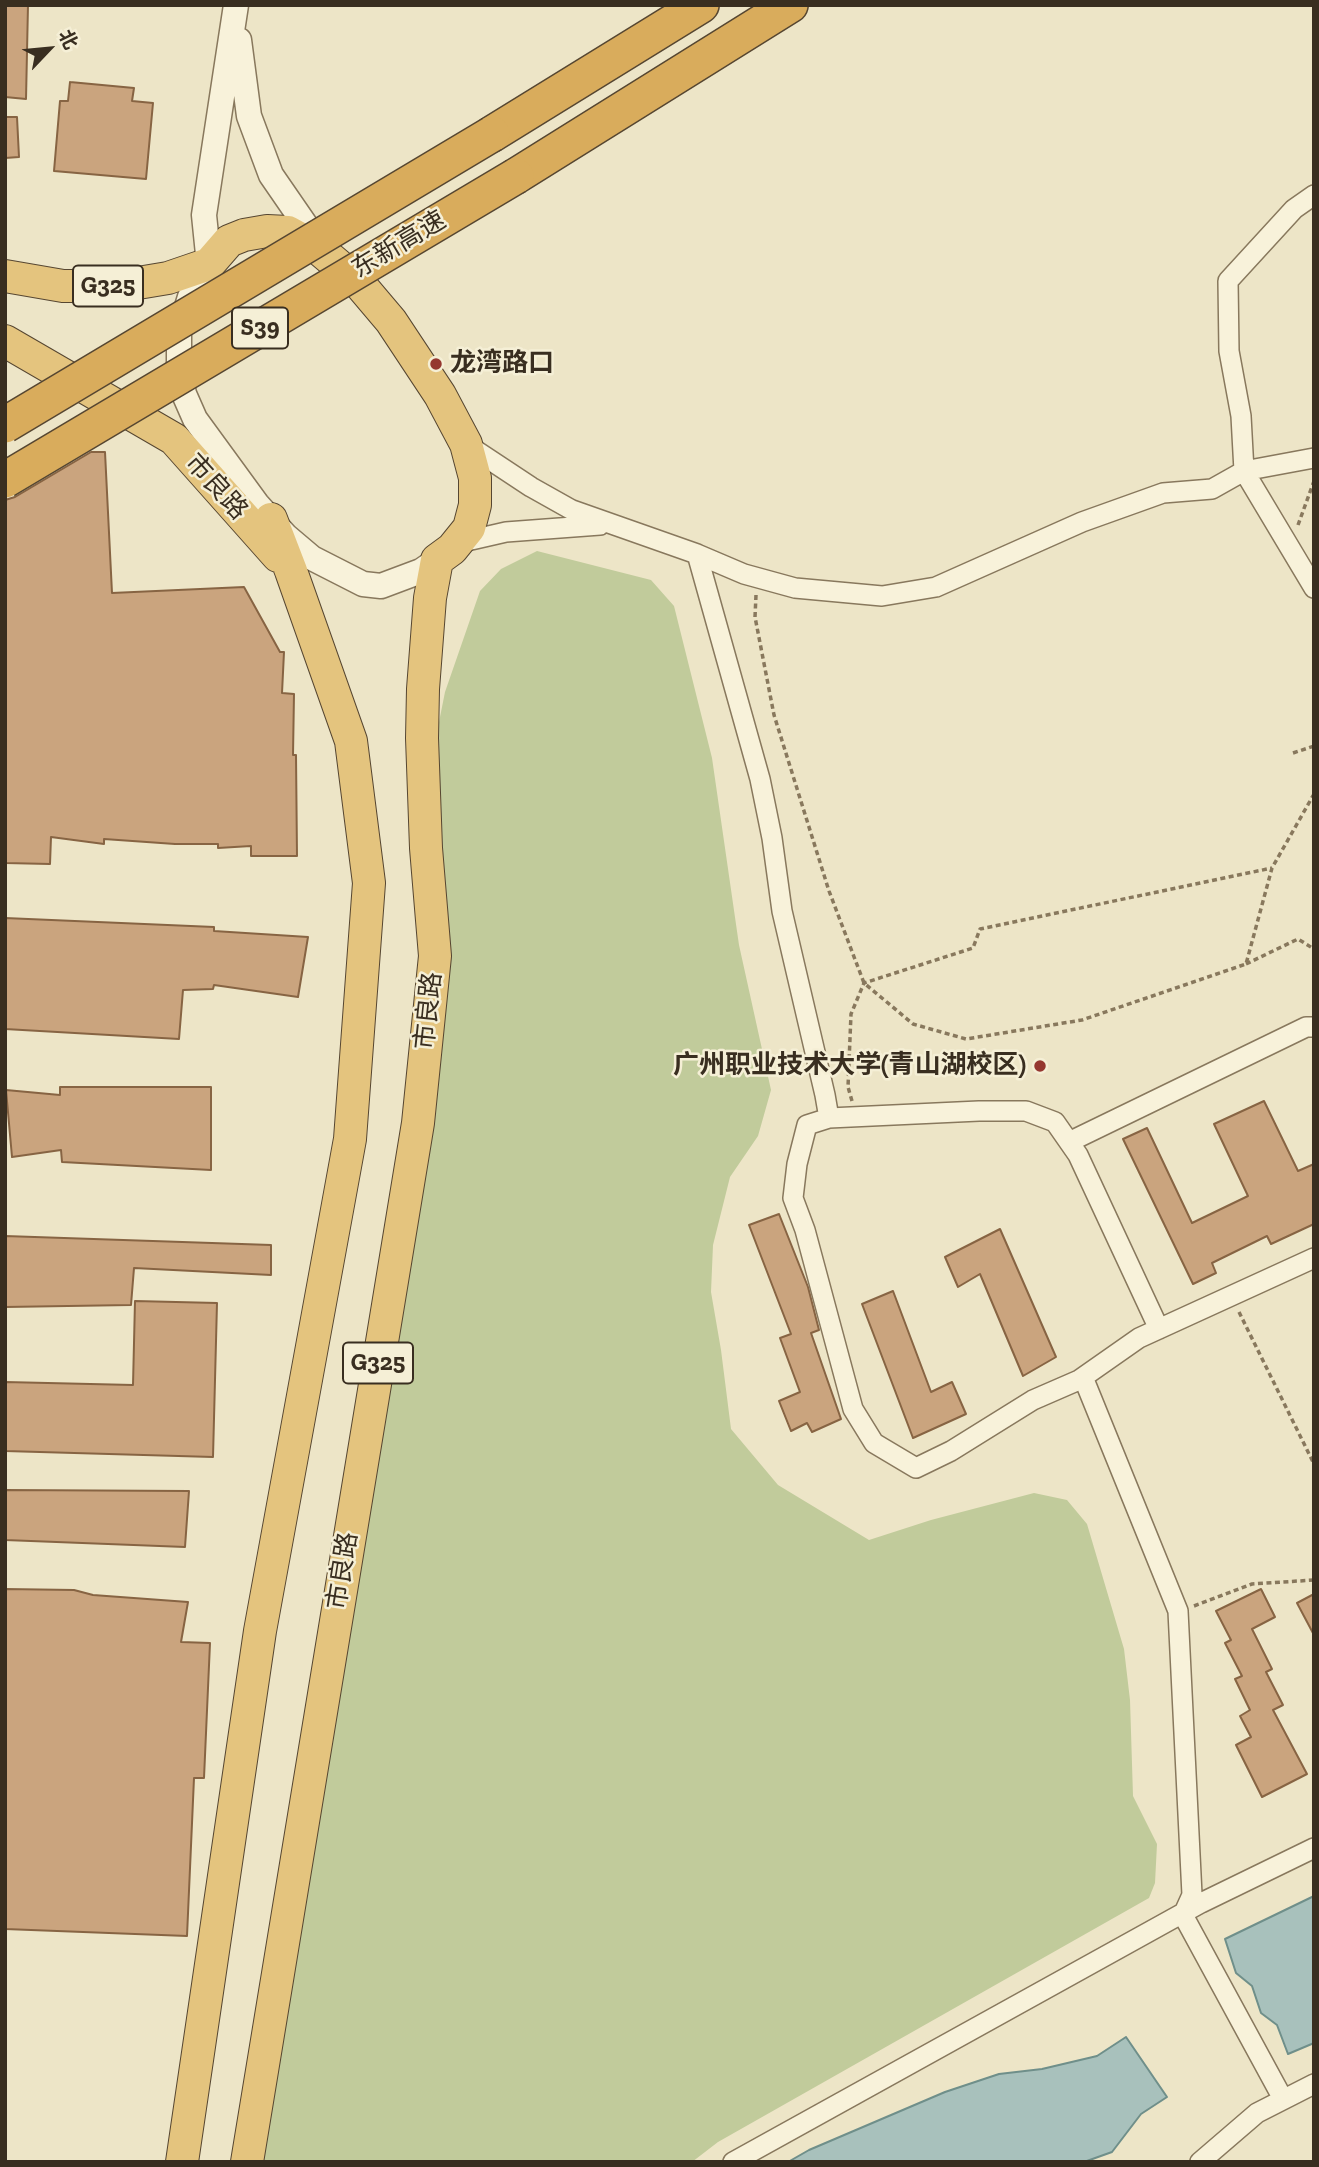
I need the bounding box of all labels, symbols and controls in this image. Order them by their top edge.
north arrow [14,14,84,84]
text: 北 [54,26,83,53]
street label: 东新高速 [346,205,452,285]
road number: G325 [73,265,143,306]
road number: S39 [232,307,288,348]
place label: 龙湾路口 [450,348,554,380]
marker: 龙湾路口 [428,356,444,372]
street label: 市良路 [178,448,254,526]
street label: 市良路 [409,971,449,1051]
place label: 广州职业技术大学(青山湖校区) [673,1050,1026,1082]
marker: 广州职业技术大学(青山湖校区) [1032,1058,1048,1074]
road number: G325 [343,1343,413,1384]
street label: 市良路 [321,1530,365,1612]

